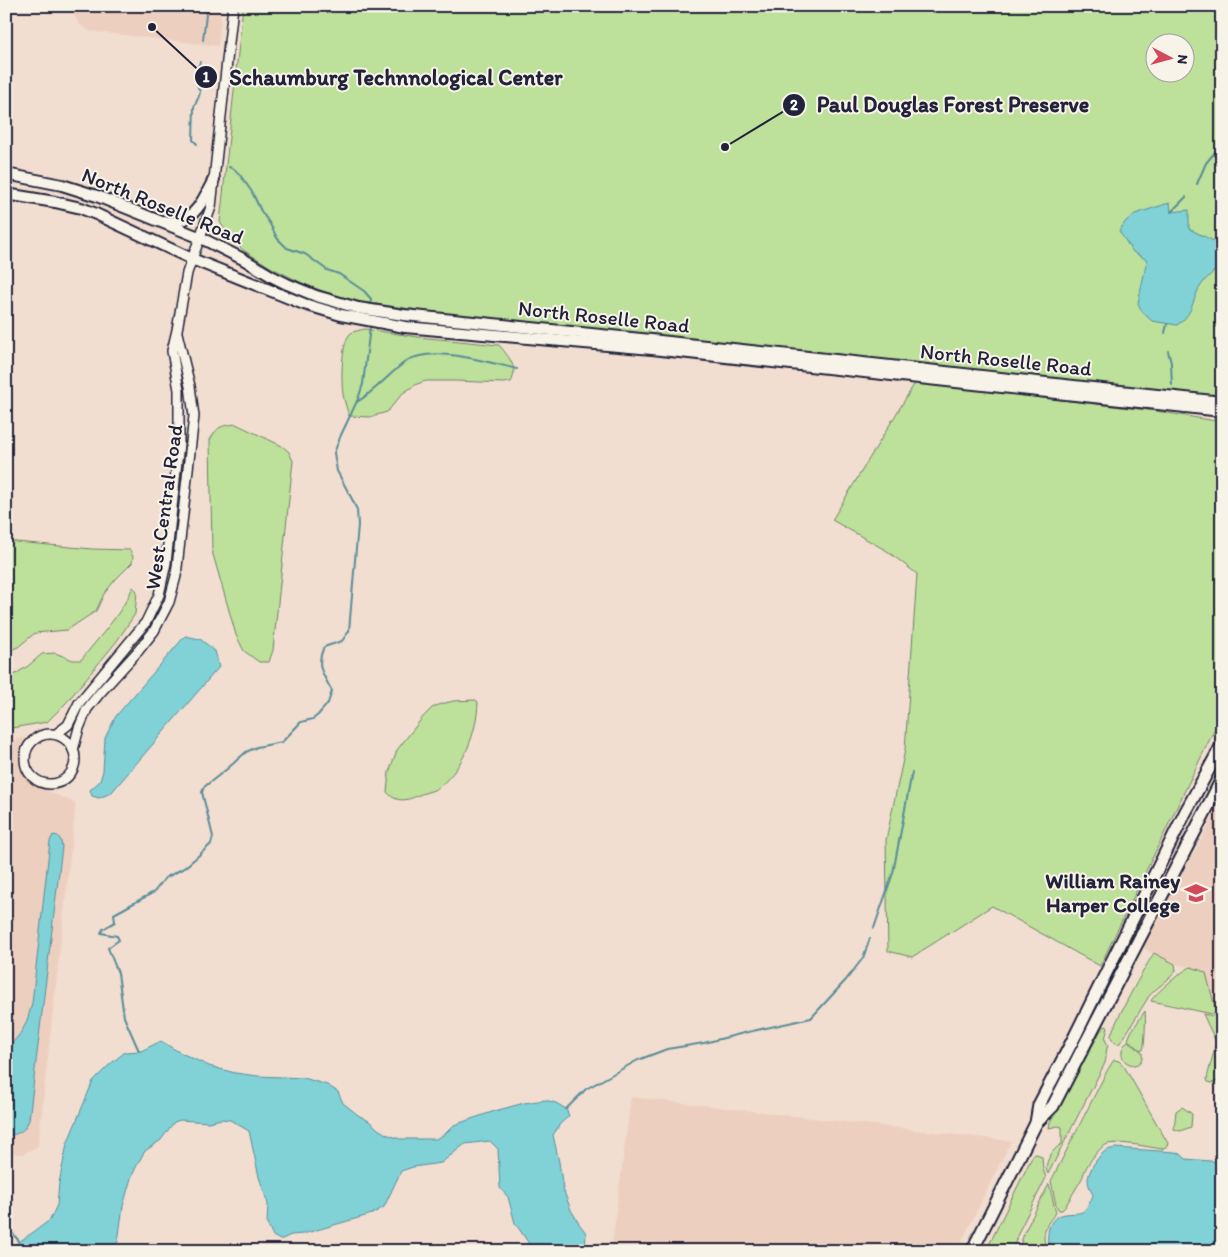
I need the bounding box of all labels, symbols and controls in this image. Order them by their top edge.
north arrow [1146,32,1196,82]
text: N [1173,54,1191,65]
callout: Schaumburg Technnological Center [194,59,572,96]
text: Schaumburg Technnological Center [229,64,563,91]
text: 1 [203,68,210,86]
callout: Paul Douglas Forest Preserve [781,86,1100,123]
text: Paul Douglas Forest Preserve [817,91,1089,118]
text: 2 [790,96,798,114]
street label: North Roselle Road [78,162,248,250]
street label: North Roselle Road [517,295,692,338]
street label: North Roselle Road [919,338,1094,381]
street label: West Central Road [139,422,188,591]
place label: William Rainey Harper College [1045,868,1180,918]
school or university icon: William Rainey Harper College [1183,880,1209,906]

